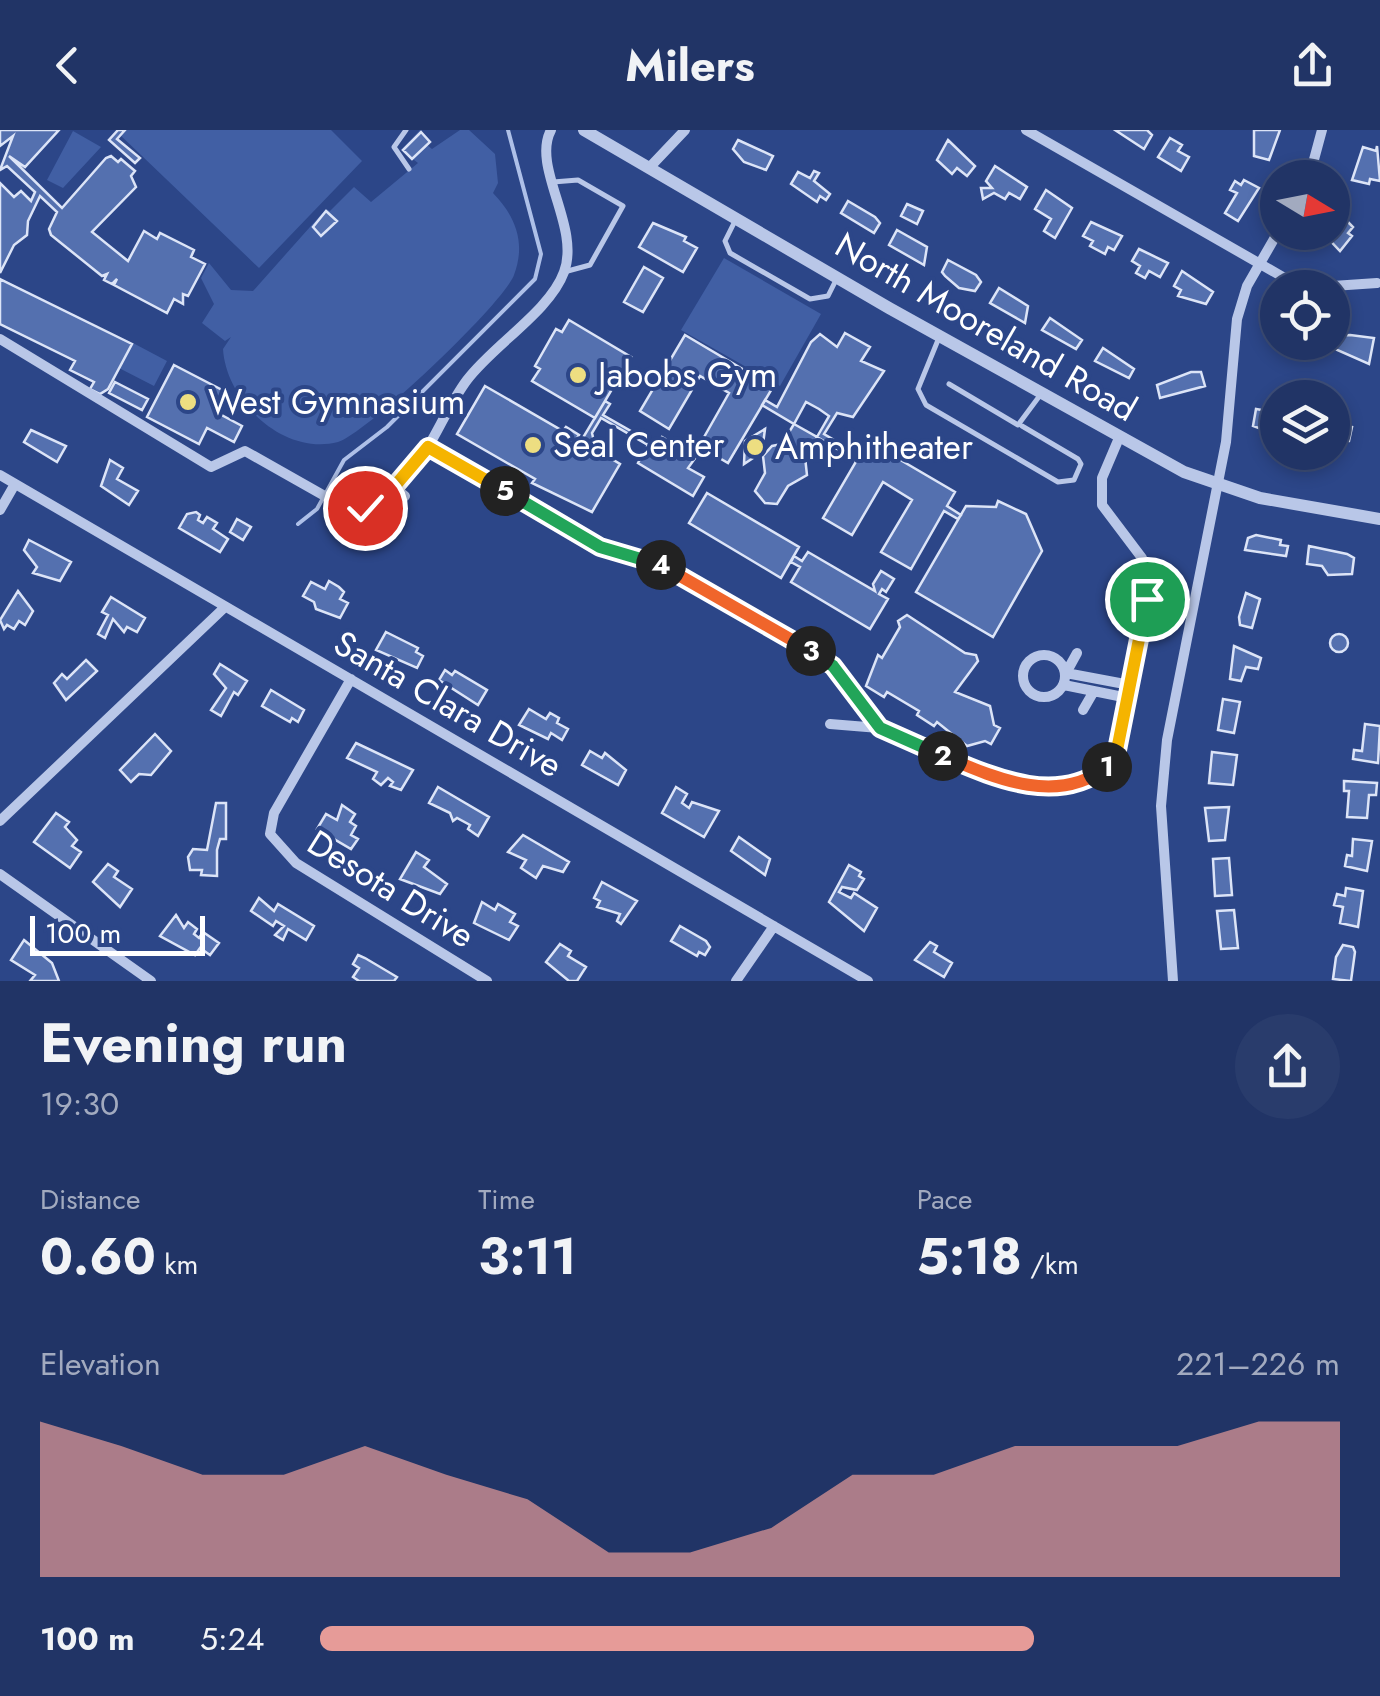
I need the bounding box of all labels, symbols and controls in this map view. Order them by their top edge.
text: Milers [625,33,755,98]
icon: back [40,38,95,93]
icon: share [1285,38,1340,93]
north arrow [1260,160,1350,250]
map controls [1260,160,1350,470]
street label: North Mooreland Road [826,220,1146,434]
button: locate [1260,270,1350,360]
place label: Jabobs Gym [594,350,777,400]
marker: Jabobs Gym [567,364,589,386]
place label: West Gymnasium [208,377,465,427]
button: layers [1260,380,1350,470]
marker: West Gymnasium [177,391,199,413]
place label: Seal Center [553,420,724,470]
place label: Amphitheater [775,422,973,472]
marker: Seal Center [522,434,544,456]
marker: Amphitheater [744,436,766,458]
pin [323,466,408,551]
pin: 5 [480,466,530,516]
text: 5 [496,470,514,511]
icon: check [338,481,393,536]
pin: 4 [636,540,686,590]
text: 4 [651,544,671,585]
pin [1105,557,1190,642]
icon: arrive [1120,572,1175,627]
street label: Santa Clara Drive [325,618,571,790]
pin: 3 [786,626,836,676]
text: 3 [802,630,820,671]
pin: 2 [918,731,968,781]
text: 2 [934,735,952,776]
pin: 1 [1082,742,1132,792]
text: 1 [1100,746,1114,787]
street label: Desota Drive [298,818,484,960]
scale bar [30,911,205,956]
text: 100 m [45,913,121,954]
text: Evening run [40,1003,347,1083]
button: share [1235,1014,1340,1119]
text: 19:30 [40,1081,119,1127]
text: Distance [40,1179,140,1220]
text: Time [478,1179,535,1220]
text: Pace [917,1179,972,1220]
text: 0.60 [40,1220,156,1293]
text: 3:11 [478,1220,576,1293]
text: 5:18 [917,1220,1022,1293]
text: km [156,1244,198,1285]
text: /km [1022,1244,1079,1285]
text: Elevation [40,1341,161,1387]
text: 221–226 m [1176,1341,1340,1387]
text: 100 m [40,1616,135,1662]
text: 5:24 [200,1616,265,1662]

